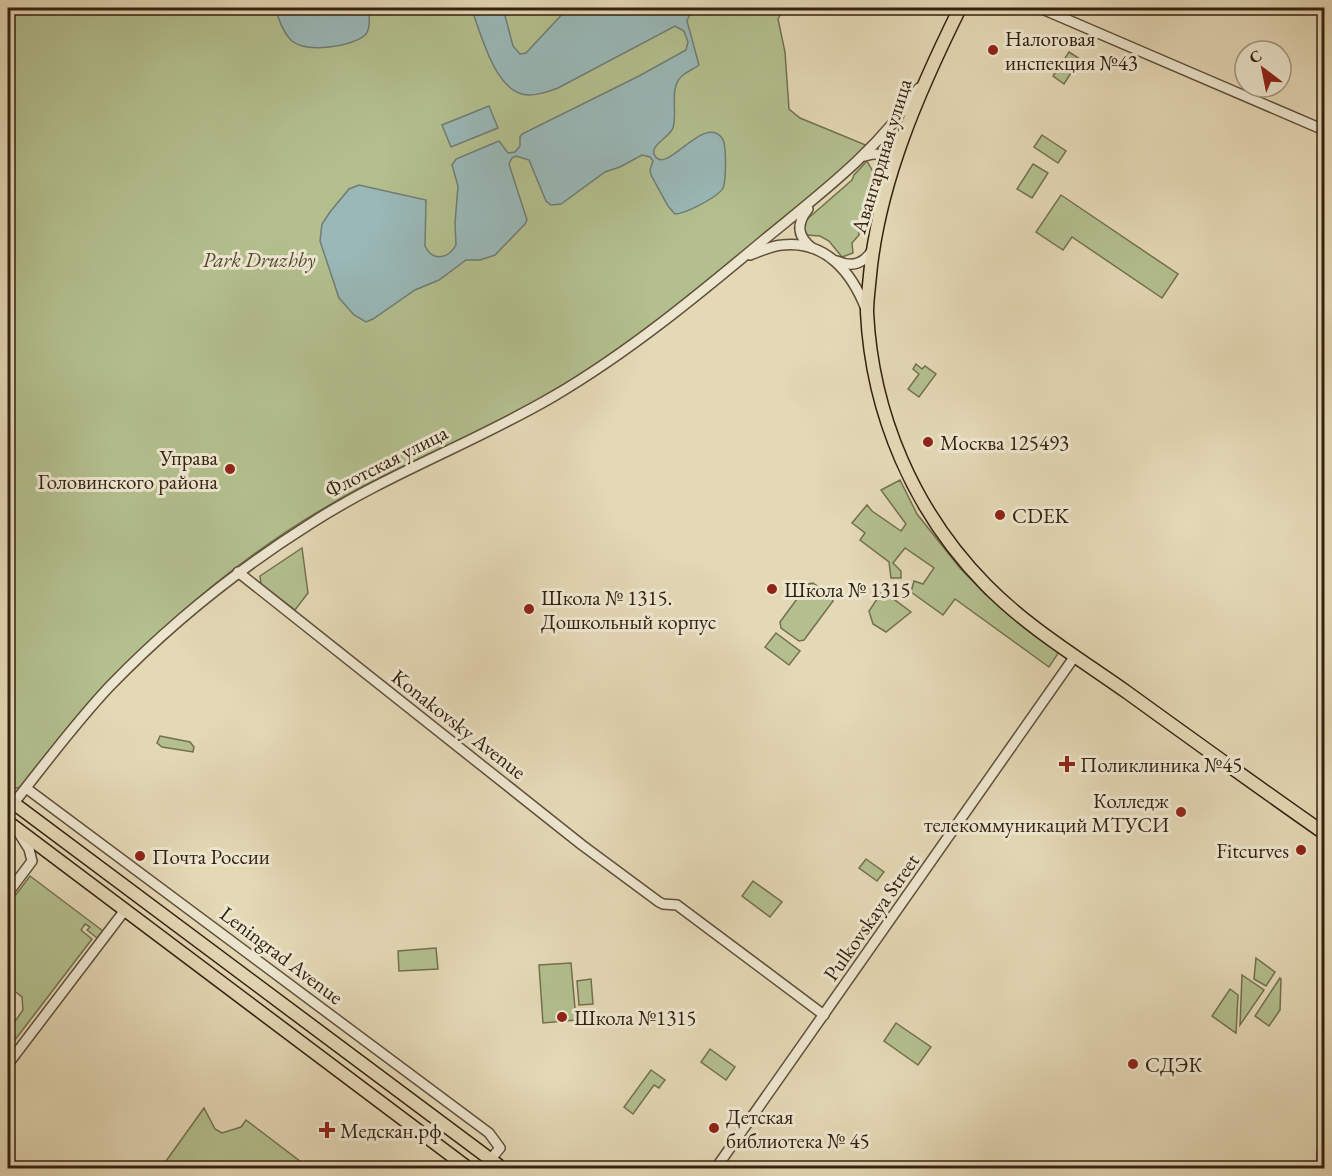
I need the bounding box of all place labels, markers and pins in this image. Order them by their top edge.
place label: Налоговая инспекция №43 [1005,25,1138,76]
marker: Налоговая инспекция №43 [986,43,1000,57]
place label: Москва 125493 [940,429,1069,456]
marker: Москва 125493 [921,435,935,449]
place label: Управа Головинского района [38,444,219,495]
marker: Управа Головинского района [223,462,237,476]
place label: CDEK [1012,502,1070,529]
marker: CDEK [993,508,1007,522]
place label: Школа № 1315 [784,576,911,603]
marker: Школа № 1315 [765,582,779,596]
place label: Школа № 1315. Дошкольный корпус [541,584,716,635]
marker: Школа № 1315. Дошкольный корпус [522,602,536,616]
place label: Поликлиника №45 [1080,751,1242,778]
marker: Поликлиника №45 [1058,755,1076,773]
place label: Колледж телекоммуникаций МТУСИ [924,787,1169,838]
marker: Колледж телекоммуникаций МТУСИ [1174,805,1188,819]
place label: Fitcurves [1216,837,1289,864]
place label: Почта России [152,843,270,870]
marker: Fitcurves [1294,843,1308,857]
marker: Почта России [133,849,147,863]
place label: Школа №1315 [574,1004,696,1031]
marker: Школа №1315 [555,1010,569,1024]
place label: СДЭК [1145,1051,1202,1078]
marker: СДЭК [1126,1057,1140,1071]
place label: Детская библиотека № 45 [726,1103,870,1154]
place label: Медскан.рф [340,1117,442,1144]
marker: Медскан.рф [318,1121,336,1139]
marker: Детская библиотека № 45 [707,1121,721,1135]

